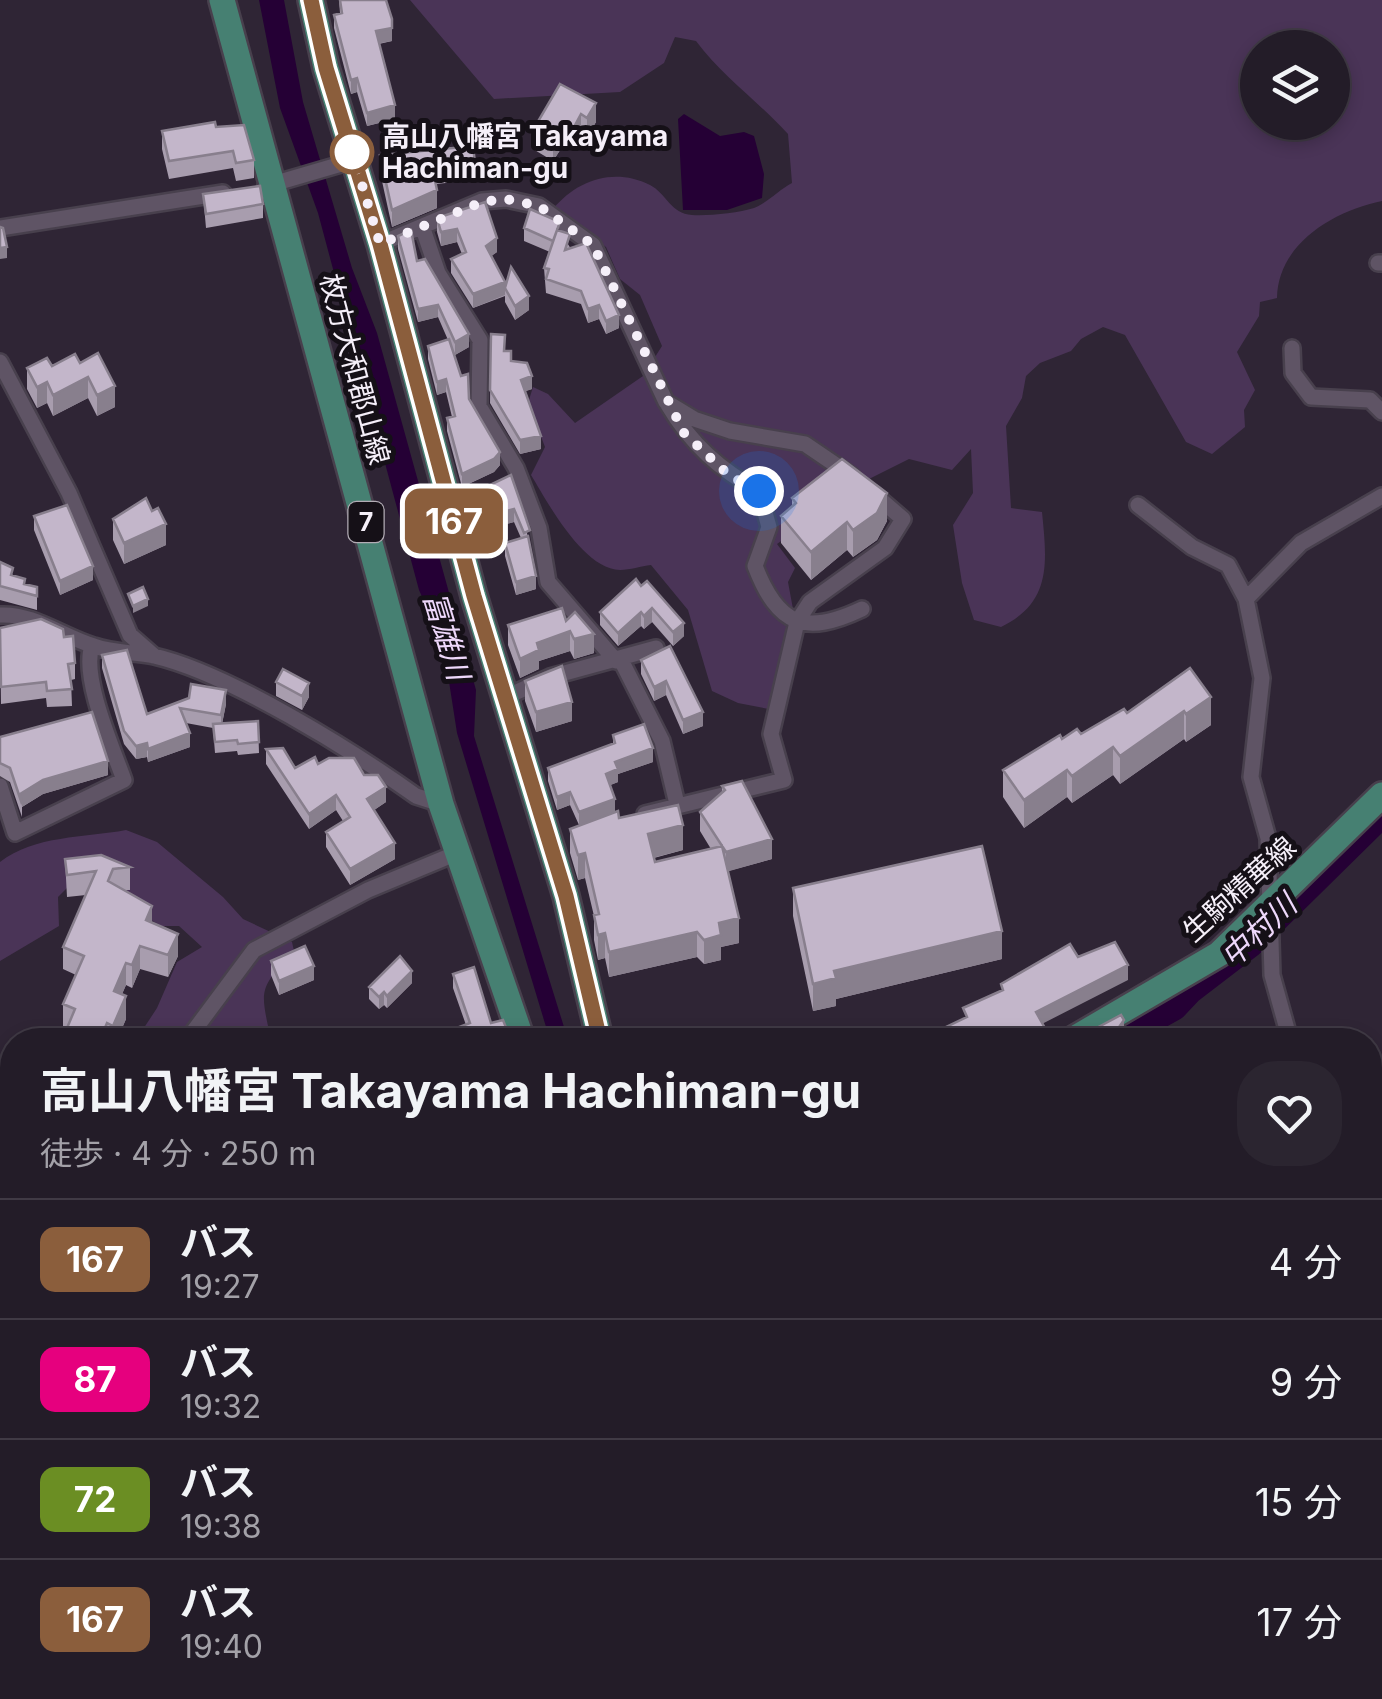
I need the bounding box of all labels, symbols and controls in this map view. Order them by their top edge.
map controls [1240,30,1350,140]
button: layers [1240,30,1350,140]
place label: 高山八幡宮 Takayama Hachiman-gu [382,119,668,185]
marker: 高山八幡宮 Takayama Hachiman-gu [331,131,373,173]
street label: 枚方大和郡山線 [313,270,397,468]
your location [734,466,784,516]
line badge: 167 [396,488,512,554]
text: 167 [425,500,483,542]
road number: 7 [348,502,384,542]
water label: 富雄川 [417,587,478,687]
street label: 生駒精華線 [1176,830,1302,948]
water label: 中村川 [1213,884,1306,974]
text: 高山八幡宮 Takayama Hachiman-gu [40,1061,861,1120]
button: heart [1237,1061,1342,1166]
text: 徒歩 · 4 分 · 250 m [40,1134,316,1173]
text: バス [180,1219,256,1265]
text: 167 [66,1238,124,1280]
text: 4 分 [1269,1239,1342,1285]
text: 19:27 [180,1267,260,1306]
text: バス [180,1339,256,1385]
text: 87 [73,1358,117,1400]
text: 9 分 [1270,1359,1342,1405]
text: 19:32 [180,1387,261,1426]
text: バス [180,1459,256,1505]
text: 72 [74,1478,116,1520]
text: 15 分 [1255,1479,1342,1525]
text: 19:38 [180,1507,262,1546]
text: バス [180,1579,256,1625]
text: 167 [66,1598,124,1640]
text: 17 分 [1256,1599,1342,1645]
text: 19:40 [180,1627,263,1666]

